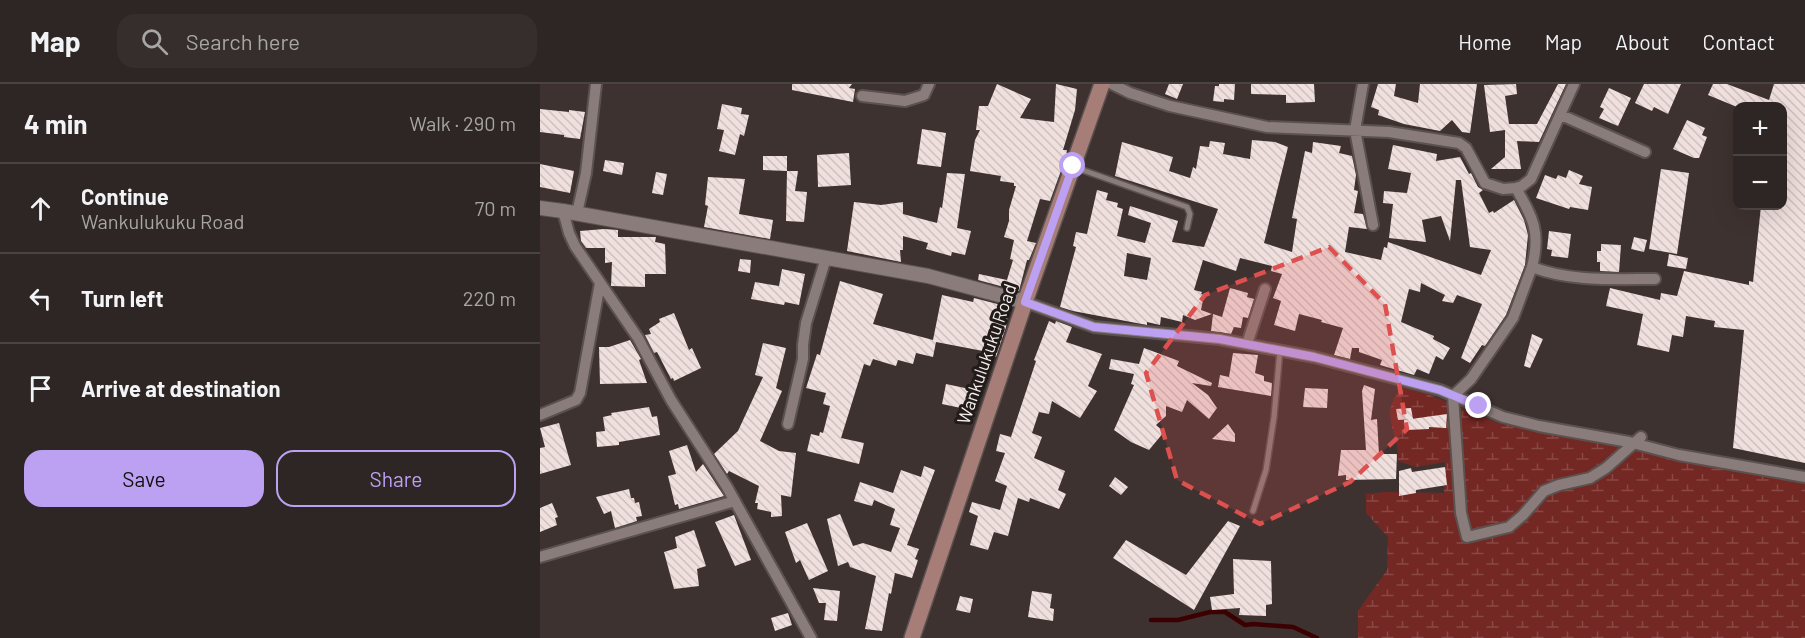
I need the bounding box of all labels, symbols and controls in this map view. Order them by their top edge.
search box [117,14,537,68]
text: Map [30,24,81,58]
icon: search [138,25,171,58]
text: Search here [186,28,300,54]
text: Home [1458,29,1512,54]
text: Map [1545,29,1582,54]
text: About [1615,29,1670,54]
text: Contact [1703,29,1775,54]
map controls [1733,102,1787,210]
button: + [1733,102,1787,156]
text: 4 min [24,108,88,139]
text: Walk · 290 m [409,111,516,135]
route start [1059,152,1085,178]
button: − [1733,156,1787,210]
text: Continue [81,183,169,209]
icon: ahead [24,192,57,225]
text: 70 m [475,196,516,220]
text: Wankulukuku Road [81,209,244,233]
street label: Wankulukuku Road [952,281,1020,427]
icon: left [24,282,57,315]
text: Turn left [81,285,164,311]
text: 220 m [463,286,516,310]
icon: arrive [24,372,57,405]
text: Arrive at destination [81,375,280,401]
route end [1465,392,1491,418]
button: Save [24,450,264,507]
button: Share [276,450,516,507]

